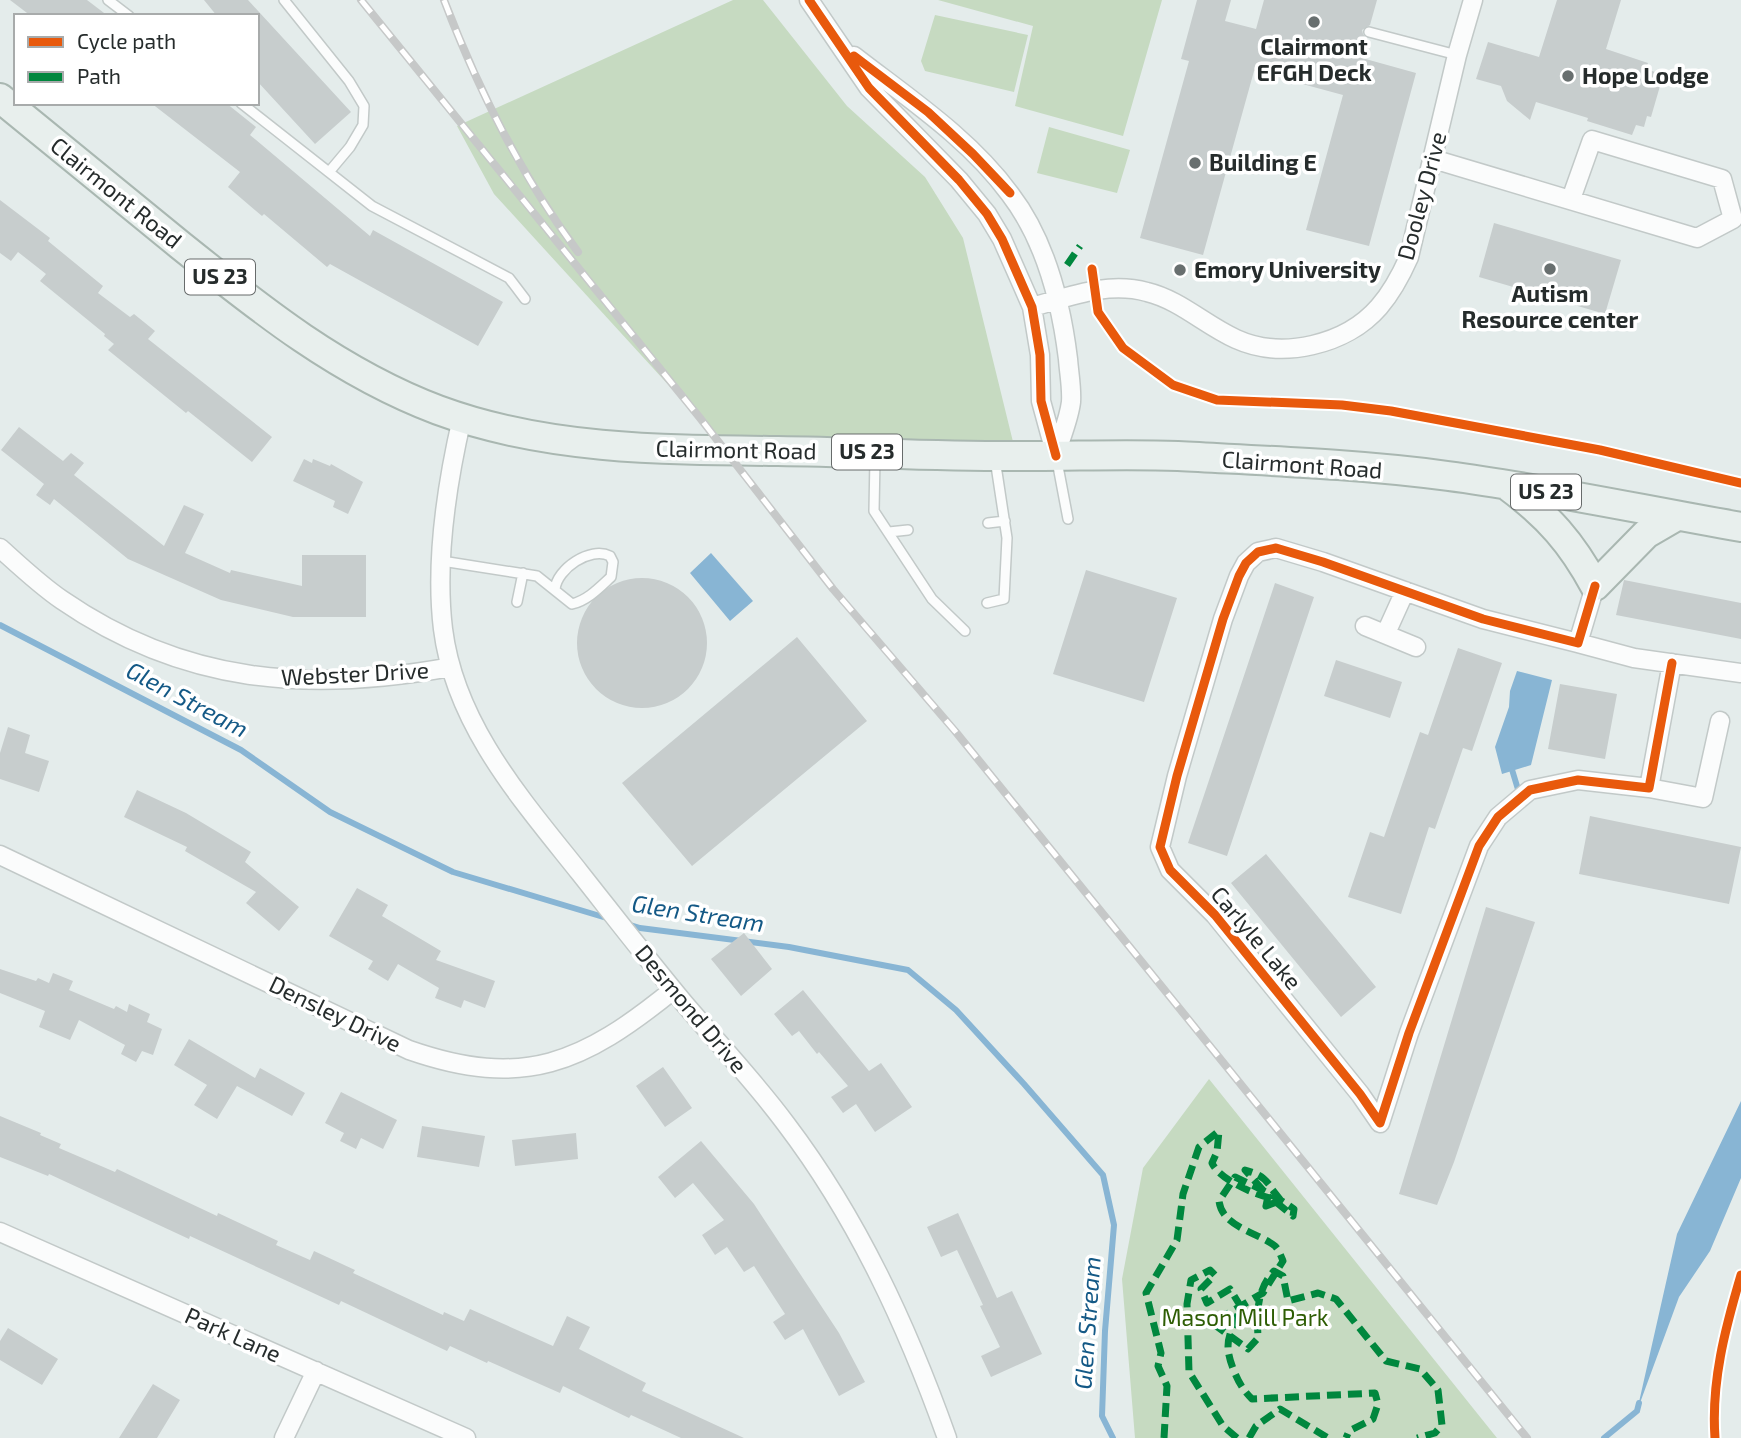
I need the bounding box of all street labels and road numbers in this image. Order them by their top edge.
street label: Dooley Drive [1390,128,1452,263]
street label: Clairmont Road [45,131,188,254]
road number: US 23 [185,260,255,294]
street label: Clairmont Road [655,434,817,464]
road number: US 23 [832,434,902,470]
street label: Clairmont Road [1221,444,1383,484]
road number: US 23 [1511,475,1581,510]
street label: Webster Drive [280,655,430,691]
street label: Carlyle Lake [1206,880,1308,995]
street label: Desmond Drive [630,939,754,1078]
street label: Densley Drive [265,969,406,1057]
street label: Park Lane [181,1301,286,1368]

